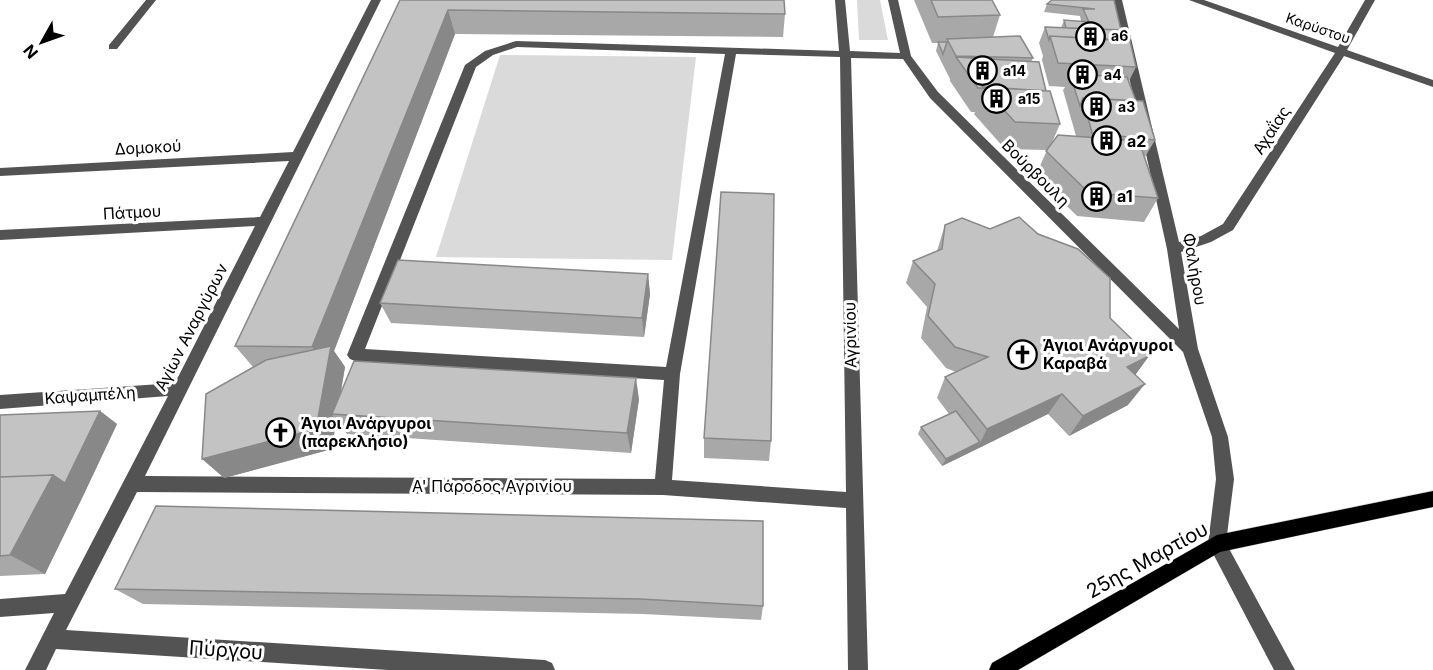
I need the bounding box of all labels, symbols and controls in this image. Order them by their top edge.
street label: Καρύστου [1284,9,1353,46]
north arrow [12,12,72,72]
building icon: a6 [1074,20,1106,52]
place label: a6 [1111,27,1128,44]
text: N [19,41,42,63]
building icon: a14 [966,55,998,87]
building icon: a4 [1067,59,1099,91]
place label: a14 [1003,62,1026,79]
place label: a4 [1104,66,1122,83]
building icon: a15 [981,83,1013,115]
place label: a15 [1018,90,1041,107]
building icon: a3 [1081,91,1113,123]
place label: a3 [1118,98,1135,115]
street label: Αχαΐας [1248,102,1294,158]
building icon: a2 [1090,125,1122,157]
place label: a2 [1127,131,1146,151]
street label: Δομοκού [114,135,182,159]
street label: Βούρβουλη [998,135,1074,211]
building icon: a1 [1080,180,1112,212]
place label: a1 [1117,186,1133,206]
street label: Πάτμου [102,200,162,224]
street label: Φαλήρου [1179,231,1211,307]
street label: Αγίων Αναργύρων [150,260,232,394]
street label: Αγρινίου [839,302,861,368]
place label: Άγιοι Ανάργυροι Καραβά [1043,335,1173,373]
church icon: Άγιοι Ανάργυροι Καραβά [1006,338,1038,370]
street label: Καψαμπέλη [44,382,136,408]
place label: Άγιοι Ανάργυροι (παρεκλήσιο) [301,413,431,451]
church icon: Άγιοι Ανάργυροι (παρεκλήσιο) [264,416,296,448]
street label: Α' Πάροδος Αγρινίου [412,476,572,496]
street label: 25ης Μαρτίου [1082,517,1212,603]
street label: Πύργου [188,635,264,665]

